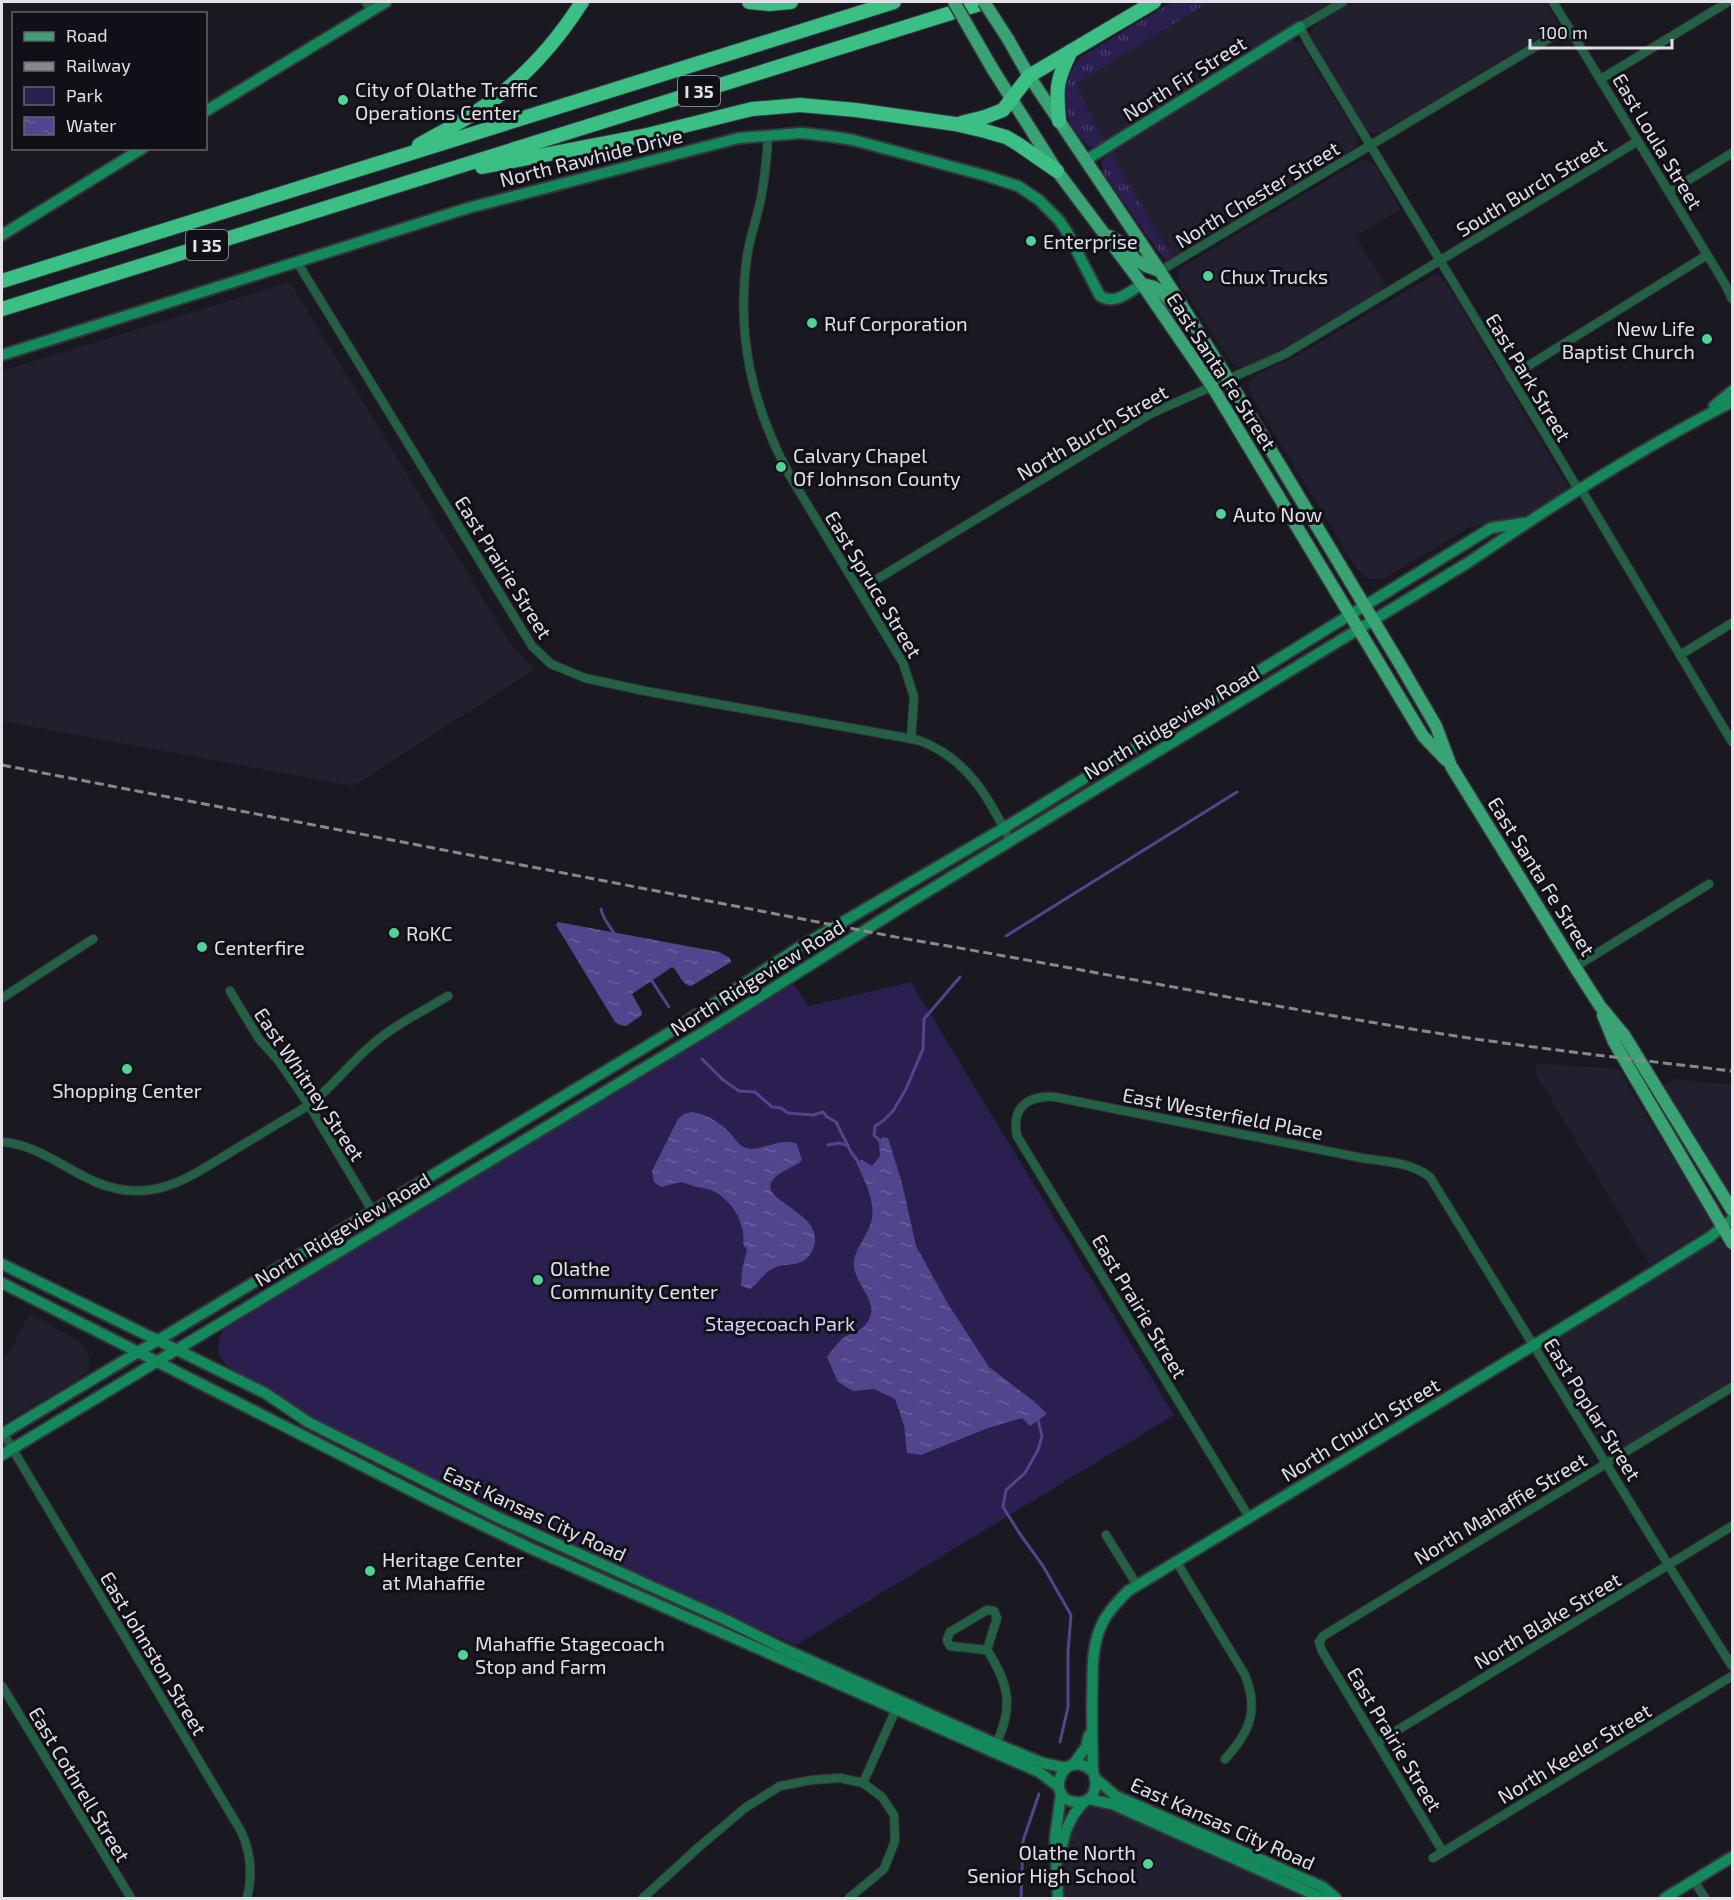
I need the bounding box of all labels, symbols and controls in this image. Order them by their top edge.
legend [12,12,207,150]
scale bar [1530,12,1672,50]
text: 100 m [1539,21,1588,43]
text: Road [66,24,107,46]
street label: North Fir Street [1118,30,1250,125]
text: Railway [66,54,131,76]
street label: East Loula Street [1608,69,1708,214]
road number: I 35 [678,76,720,106]
place label: City of Olathe Traffic Operations Center [355,77,538,124]
text: Park [66,84,103,106]
marker: City of Olathe Traffic Operations Center [336,93,350,107]
text: Water [66,114,116,136]
street label: North Rawhide Drive [497,123,685,191]
street label: South Burch Street [1452,133,1611,241]
street label: North Chester Street [1171,135,1344,252]
place label: Enterprise [1043,229,1138,253]
road number: I 35 [186,230,228,260]
marker: Enterprise [1024,234,1038,248]
place label: Chux Trucks [1220,264,1328,288]
marker: Chux Trucks [1201,269,1215,283]
street label: East Santa Fe Street [1162,288,1282,454]
street label: East Park Street [1481,309,1577,446]
place label: Ruf Corporation [824,311,968,335]
marker: Ruf Corporation [805,316,819,330]
place label: New Life Baptist Church [1562,316,1695,363]
marker: New Life Baptist Church [1700,332,1714,346]
street label: North Burch Street [1012,379,1172,485]
place label: Calvary Chapel Of Johnson County [793,443,961,490]
marker: Calvary Chapel Of Johnson County [774,460,788,474]
street label: East Prairie Street [450,491,558,643]
place label: Auto Now [1233,502,1322,526]
street label: East Spruce Street [821,506,928,662]
marker: Auto Now [1214,507,1228,521]
street label: North Ridgeview Road [1079,660,1263,784]
street label: East Santa Fe Street [1483,792,1601,960]
street label: North Ridgeview Road [666,914,848,1040]
place label: RoKC [406,921,452,945]
marker: RoKC [387,926,401,940]
place label: Centerfire [214,935,305,959]
marker: Centerfire [195,940,209,954]
street label: East Whitney Street [250,1003,370,1166]
marker: Shopping Center [120,1062,134,1076]
place label: Shopping Center [52,1078,202,1102]
street label: East Westerfield Place [1121,1082,1325,1144]
street label: North Ridgeview Road [250,1167,434,1291]
street label: East Prairie Street [1087,1230,1193,1383]
place label: Olathe Community Center [550,1256,718,1303]
marker: Olathe Community Center [531,1273,545,1287]
park label: Stagecoach Park [705,1311,855,1335]
street label: East Poplar Street [1539,1333,1647,1485]
street label: North Church Street [1276,1372,1444,1486]
street label: North Mahaffie Street [1409,1447,1591,1569]
street label: East Kansas City Road [440,1460,630,1566]
place label: Heritage Center at Mahaffie [382,1547,524,1594]
marker: Heritage Center at Mahaffie [363,1564,377,1578]
street label: North Blake Street [1469,1566,1625,1673]
street label: East Johnston Street [96,1567,212,1739]
place label: Mahaffie Stagecoach Stop and Farm [475,1631,665,1678]
marker: Mahaffie Stagecoach Stop and Farm [456,1648,470,1662]
street label: East Prairie Street [1342,1663,1448,1816]
street label: North Keeler Street [1493,1698,1655,1808]
street label: East Cothrell Street [24,1702,136,1866]
street label: East Kansas City Road [1127,1772,1319,1874]
place label: Olathe North Senior High School [967,1840,1136,1887]
marker: Olathe North Senior High School [1141,1857,1155,1871]

